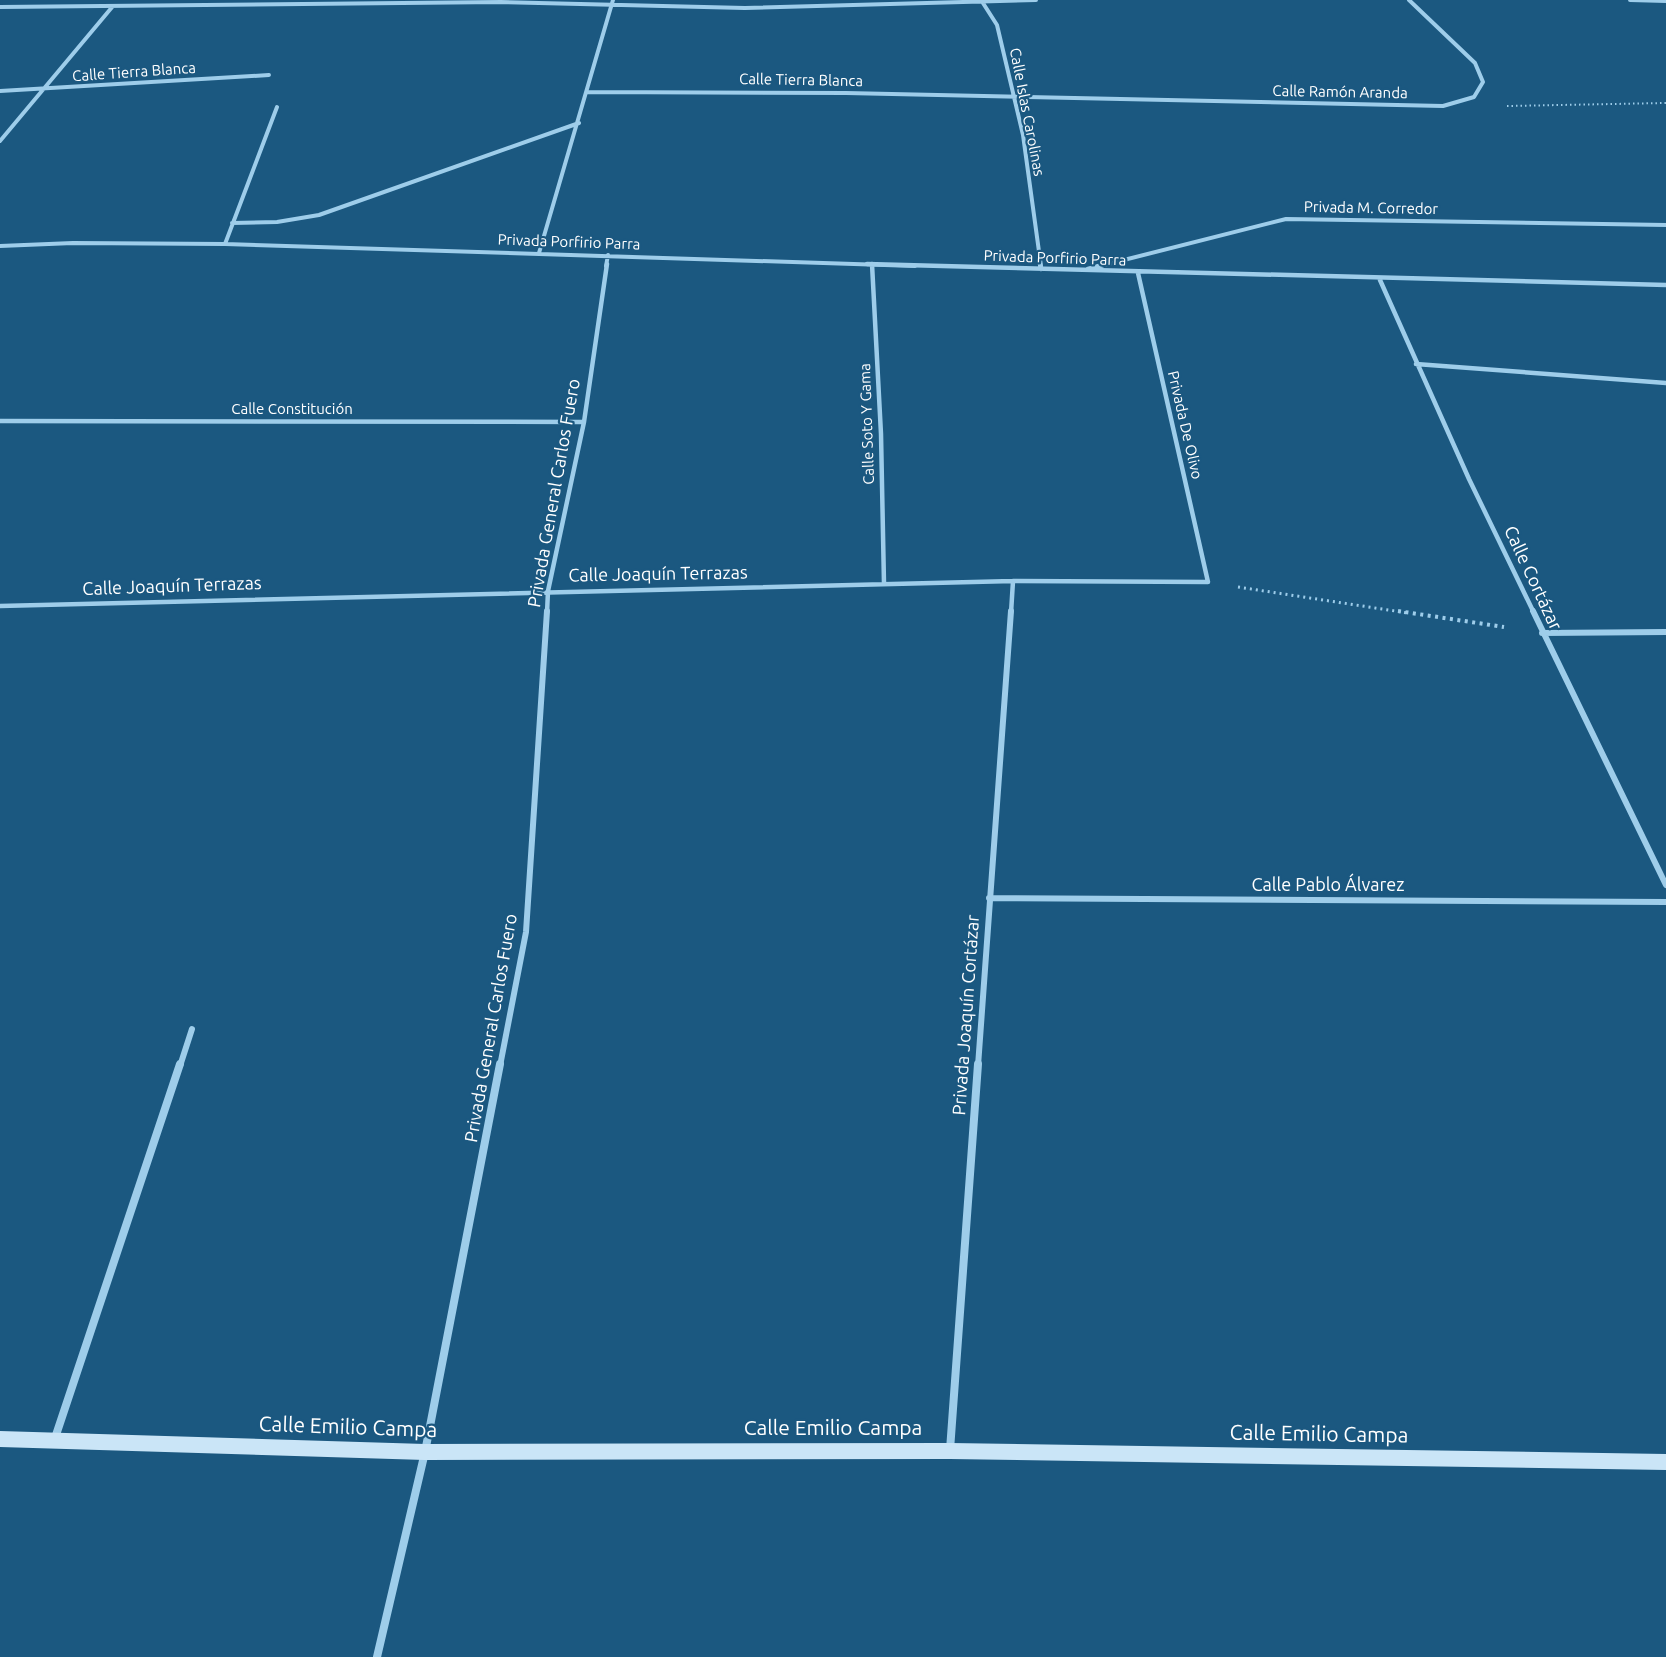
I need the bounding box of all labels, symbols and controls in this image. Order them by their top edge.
street label: Calle Islas Carolinas [1007,46,1048,177]
street label: Calle Tierra Blanca [72,59,196,84]
street label: Calle Tierra Blanca [739,70,863,89]
street label: Calle Ramón Aranda [1272,82,1408,101]
street label: Privada M. Corredor [1304,198,1439,217]
street label: Privada Porfirio Parra [497,231,641,252]
street label: Privada Porfirio Parra [983,247,1127,268]
street label: Calle Soto Y Gama [856,363,877,485]
street label: Privada De Olivo [1165,369,1206,481]
street label: Privada General Carlos Fuero [523,377,583,609]
street label: Calle Constitución [231,400,353,417]
street label: Calle Cortázar [1501,522,1567,633]
street label: Calle Joaquín Terrazas [568,561,748,585]
street label: Calle Joaquín Terrazas [82,572,262,598]
street label: Calle Pablo Álvarez [1252,873,1404,894]
street label: Privada General Carlos Fuero [460,912,520,1144]
street label: Privada Joaquín Cortázar [948,914,982,1116]
street label: Calle Emilio Campa [258,1411,438,1441]
street label: Calle Emilio Campa [744,1415,922,1439]
street label: Calle Emilio Campa [1229,1419,1409,1447]

